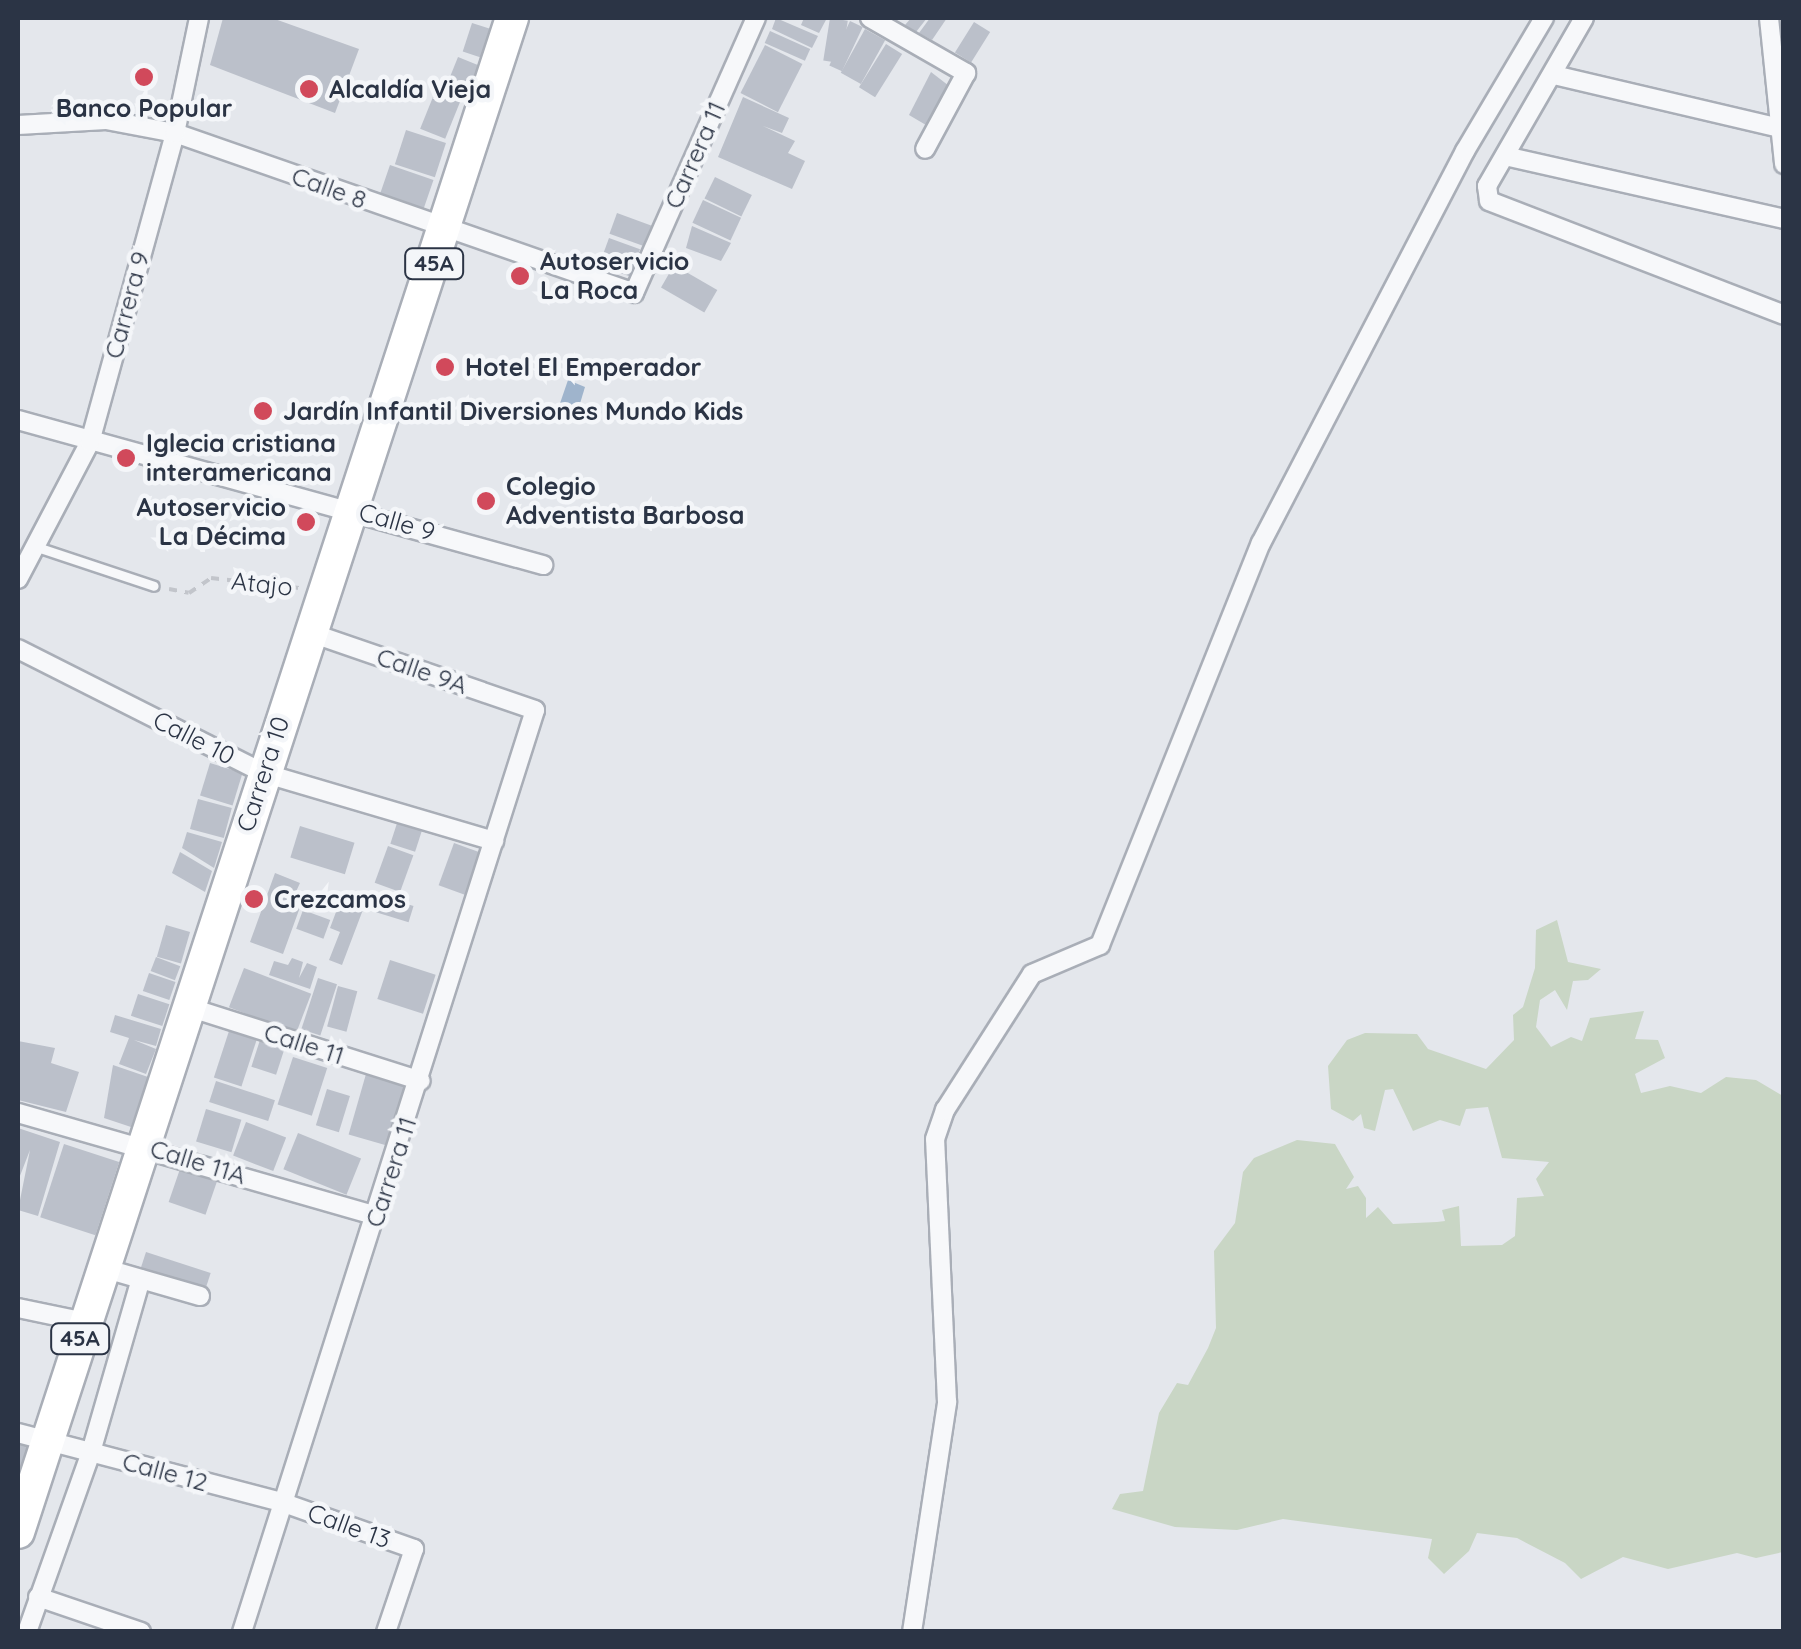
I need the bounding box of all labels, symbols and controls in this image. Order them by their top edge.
marker: Banco Popular [133,66,155,88]
place label: Alcaldía Vieja [329,74,491,104]
marker: Alcaldía Vieja [298,78,320,100]
place label: Banco Popular [56,93,232,123]
street label: Carrera 11 [658,97,732,213]
street label: Calle 8 [288,161,370,215]
road number: 45A [404,247,464,281]
place label: Autoservicio La Roca [540,247,689,306]
street label: Carrera 9 [98,248,156,362]
marker: Autoservicio La Roca [509,265,531,287]
place label: Hotel El Emperador [465,352,701,382]
marker: Hotel El Emperador [434,356,456,378]
place label: Jardín Infantil Diversiones Mundo Kids [283,396,743,426]
marker: Jardín Infantil Diversiones Mundo Kids [252,400,274,422]
place label: Iglecia cristiana interamericana [146,429,336,488]
marker: Iglecia cristiana interamericana [115,447,137,469]
place label: Colegio Adventista Barbosa [506,472,745,531]
marker: Colegio Adventista Barbosa [475,490,497,512]
place label: Autoservicio La Décima [137,493,286,552]
street label: Calle 9 [356,497,438,547]
marker: Autoservicio La Décima [295,511,317,533]
street label: Atajo [230,566,294,602]
street label: Calle 9A [373,642,471,700]
street label: Calle 10 [148,705,240,771]
street label: Carrera 10 [230,712,296,836]
place label: Crezcamos [274,884,406,914]
marker: Crezcamos [243,888,265,910]
street label: Calle 11 [260,1017,348,1071]
street label: Carrera 11 [359,1113,423,1231]
street label: Calle 11A [147,1133,249,1191]
road number: 45A [50,1322,110,1356]
street label: Calle 12 [119,1446,211,1498]
street label: Calle 13 [303,1497,395,1555]

